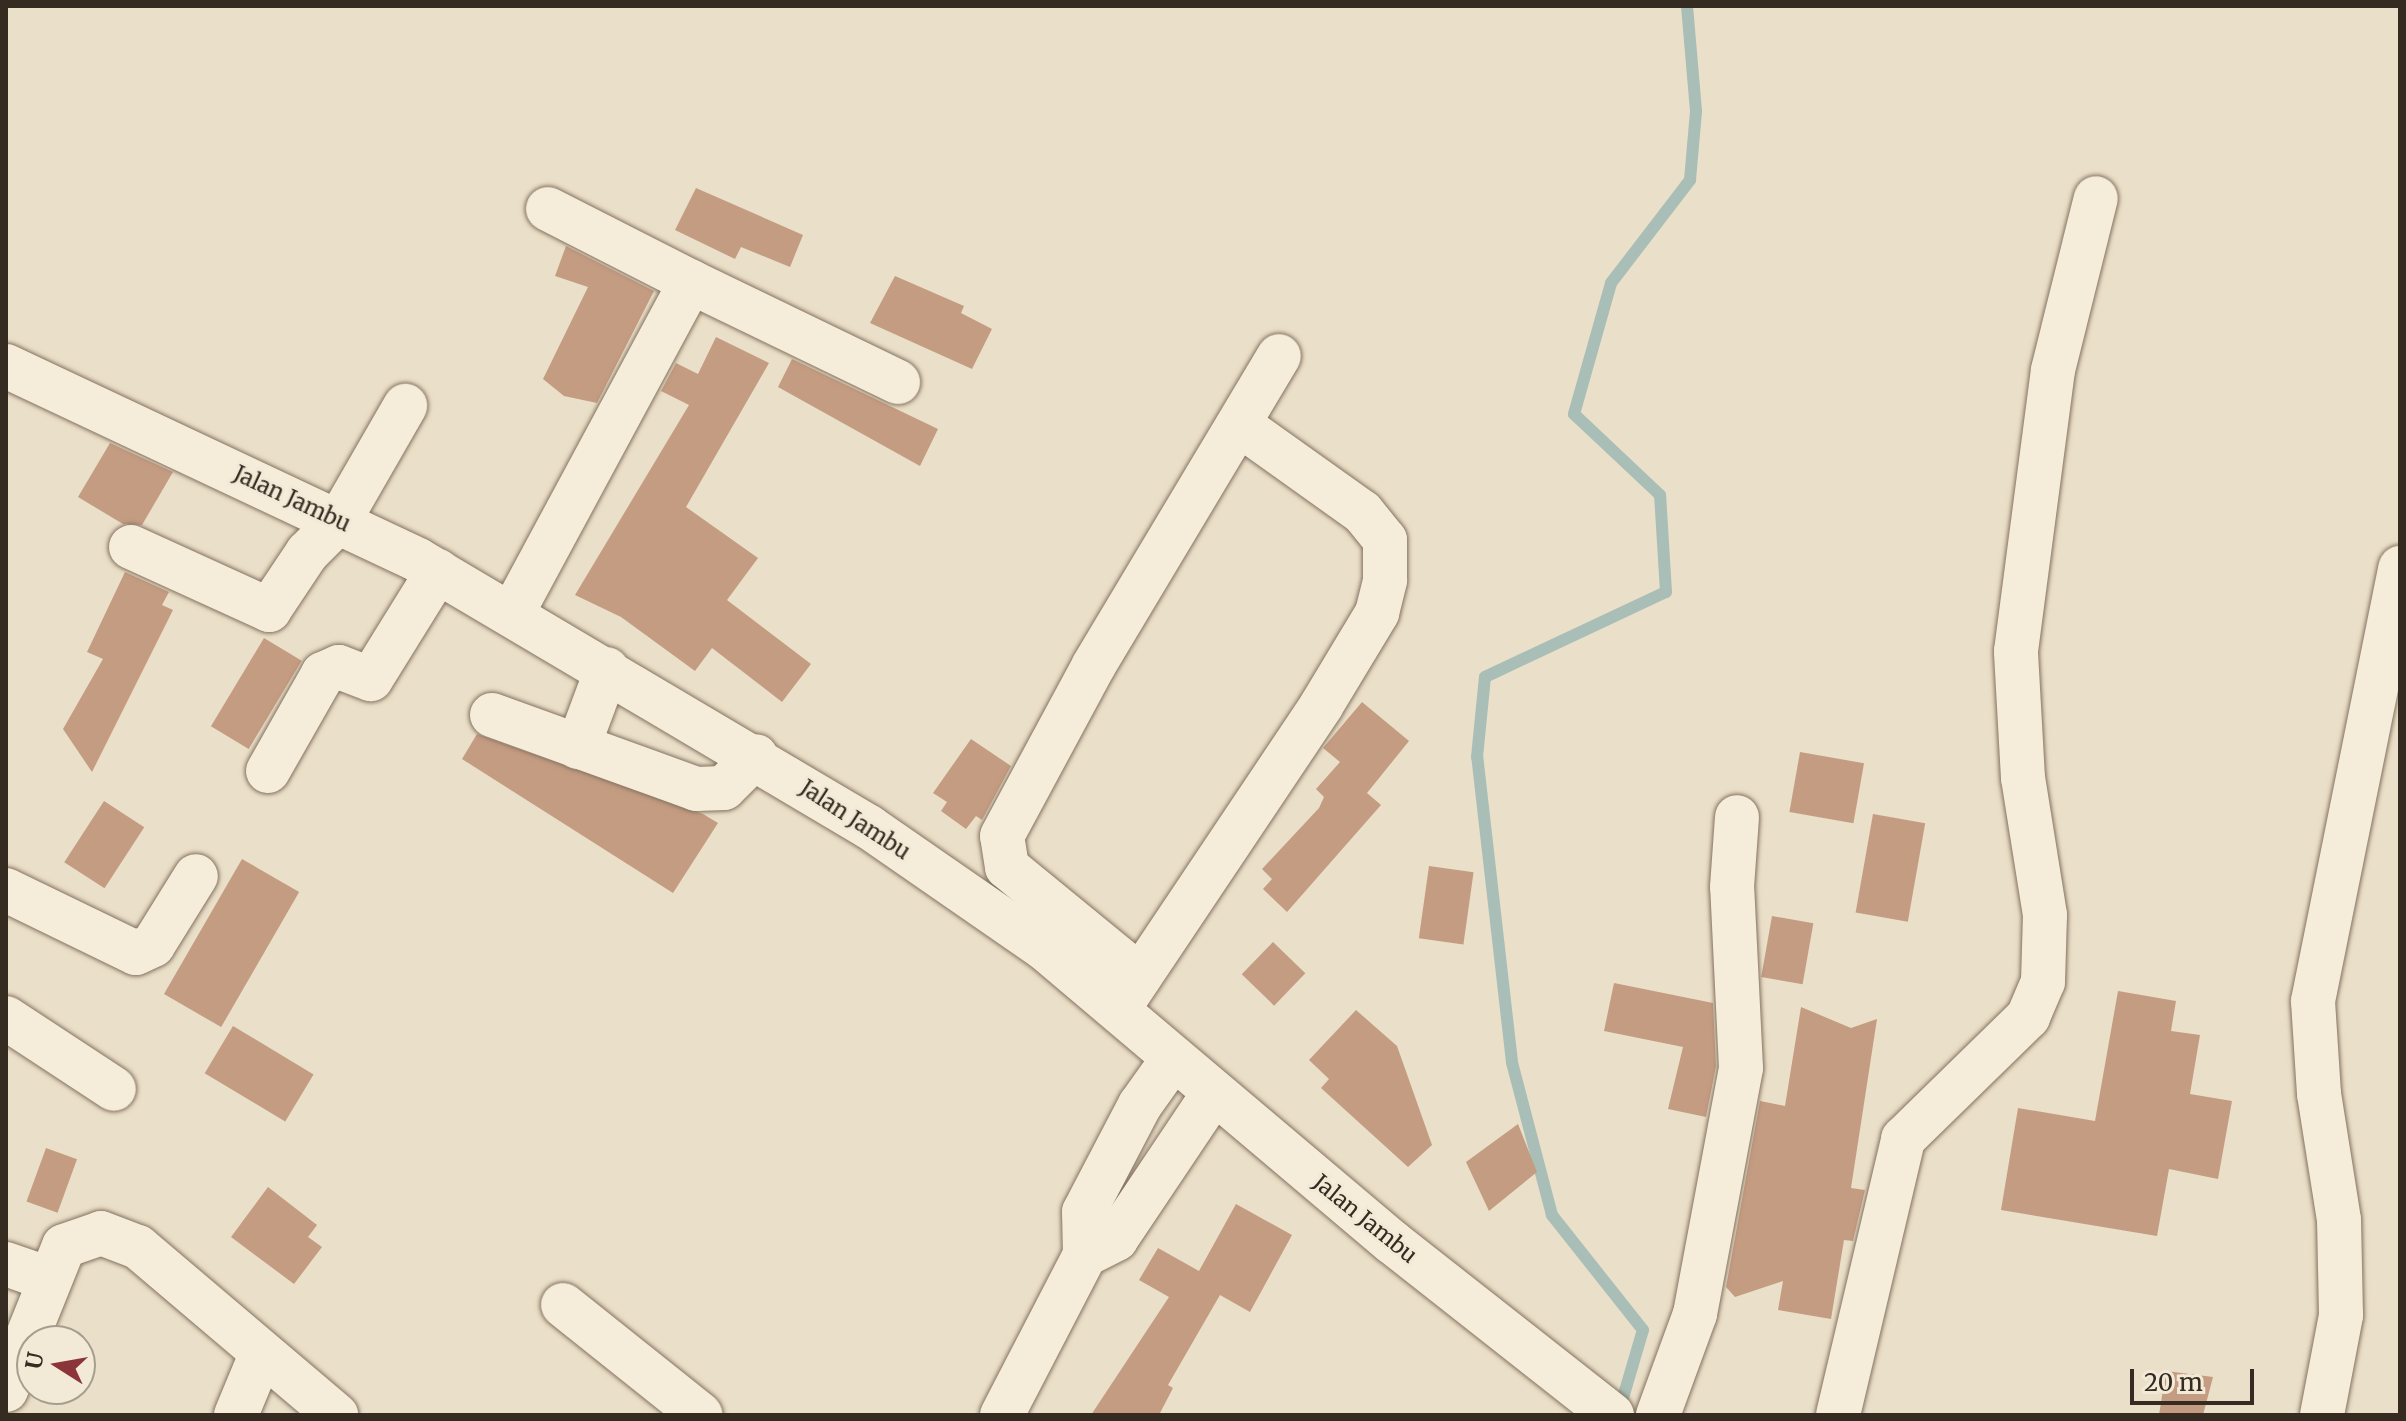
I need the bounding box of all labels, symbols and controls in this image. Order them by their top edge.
street label: Jalan Jambu [229,460,355,538]
street label: Jalan Jambu [795,775,915,865]
street label: Jalan Jambu [1308,1169,1422,1269]
north arrow [16,1325,96,1405]
text: U [19,1350,50,1372]
scale bar [2134,1353,2258,1403]
text: 20 m [2144,1367,2203,1398]

